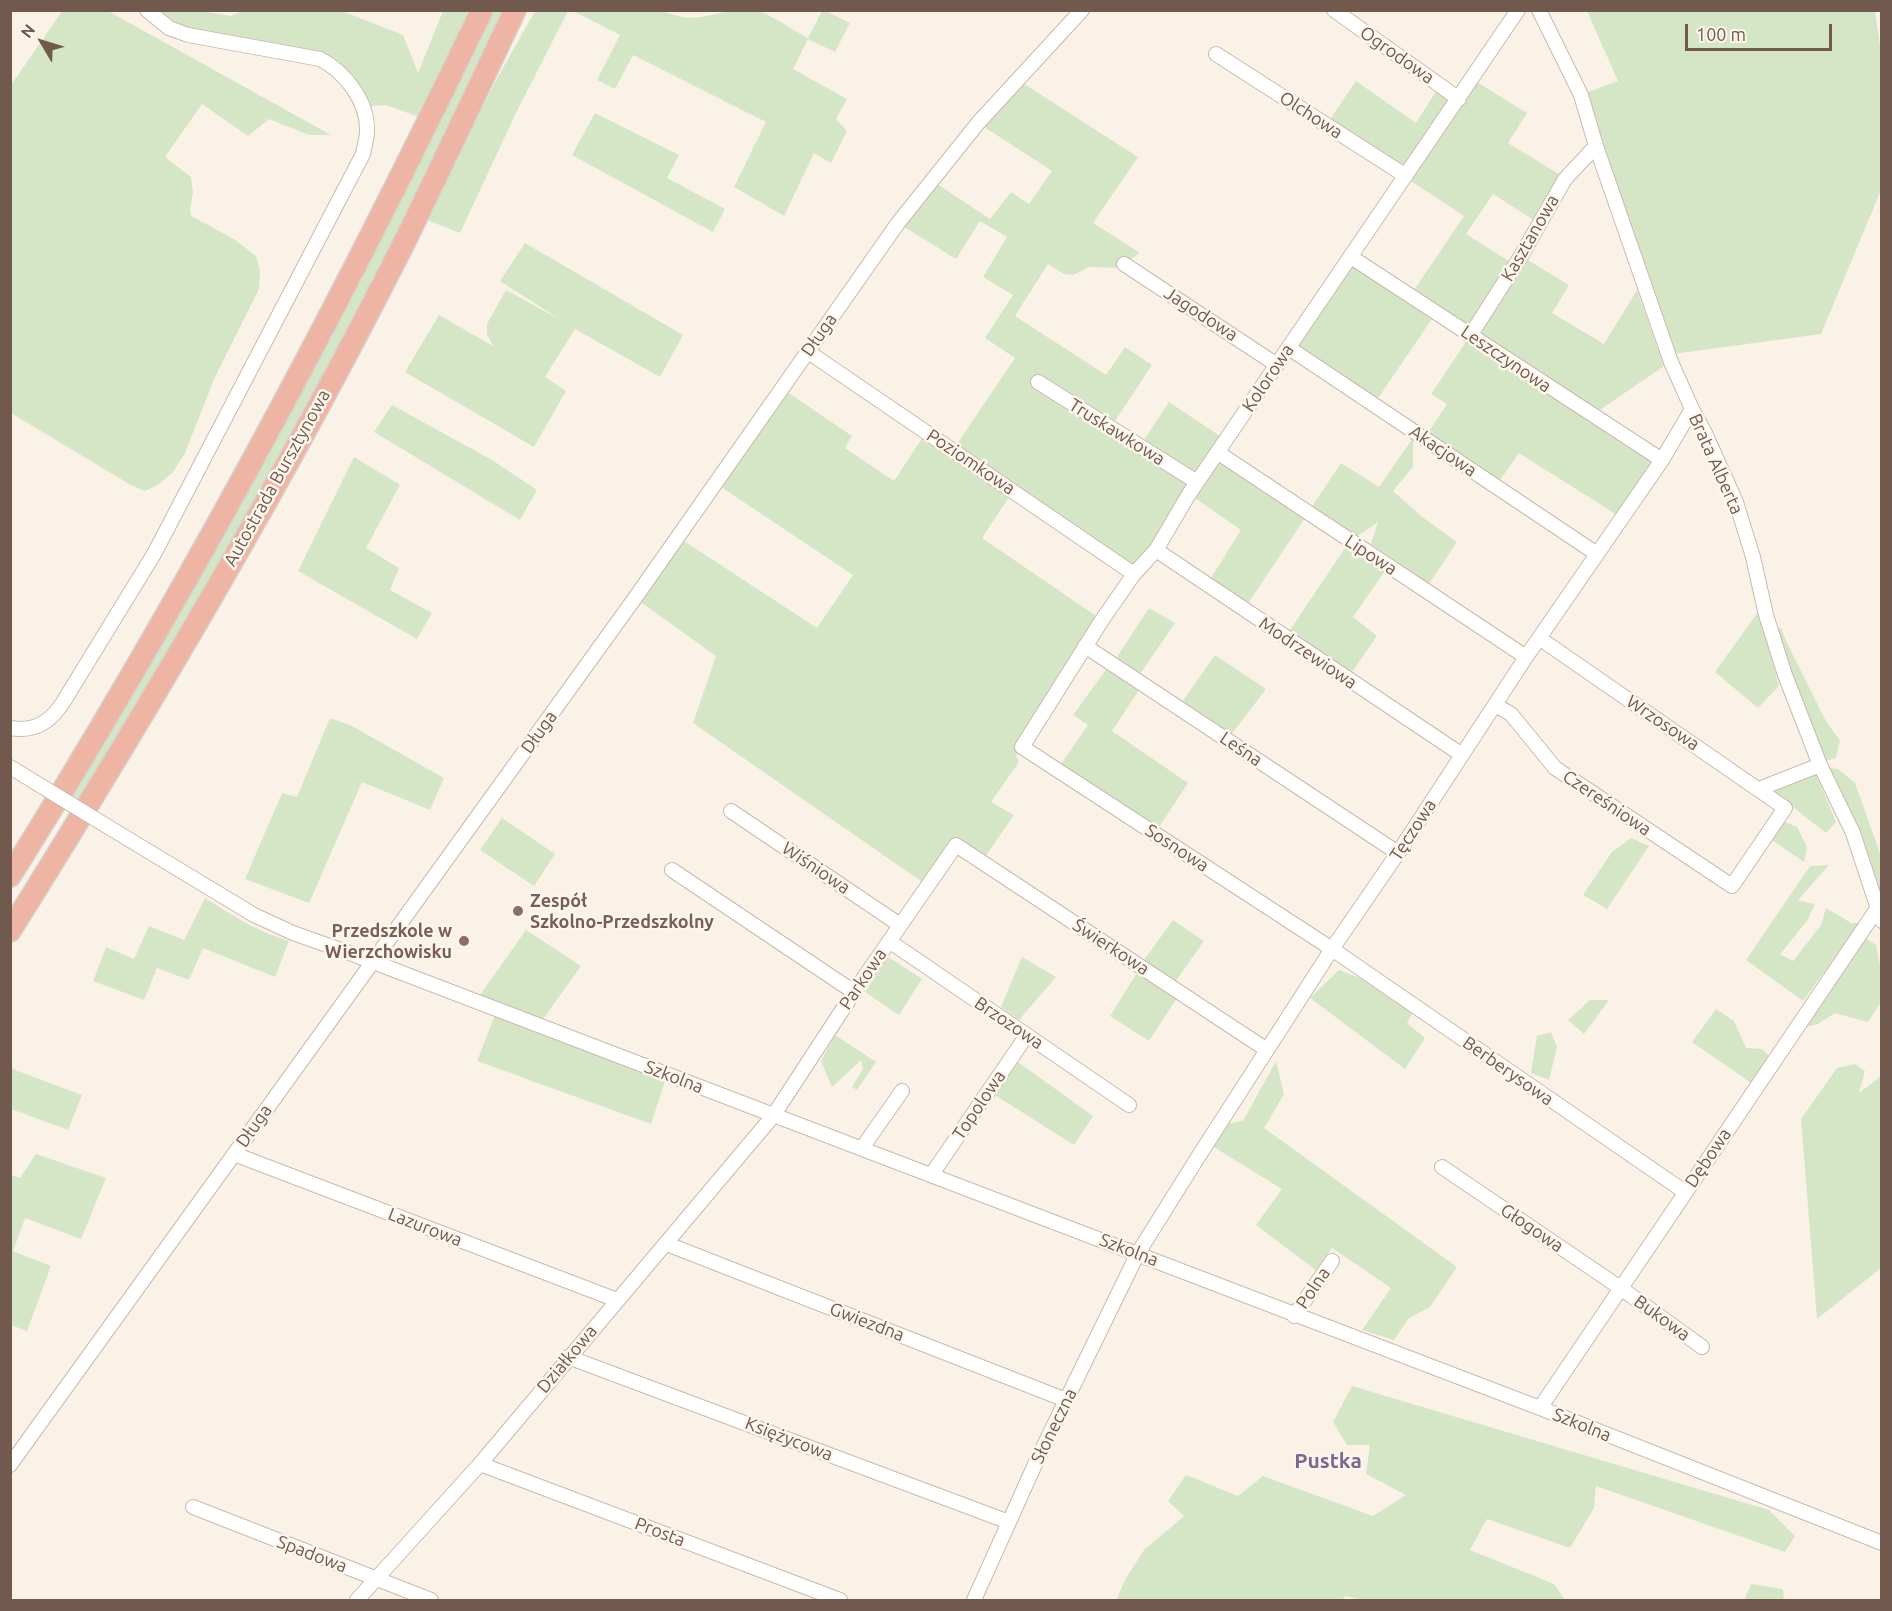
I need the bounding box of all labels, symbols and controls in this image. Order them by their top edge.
north arrow [12,12,72,72]
scale bar [1688,12,1835,50]
text: N [17,21,39,41]
street label: Ogrodowa [1356,22,1438,88]
text: 100 m [1696,24,1746,44]
street label: Olchowa [1275,87,1347,143]
street label: Kasztanowa [1497,191,1563,285]
street label: Jagodowa [1160,282,1242,346]
street label: Długa [797,309,841,361]
street label: Leszczynowa [1457,321,1555,397]
street label: Kolorowa [1238,340,1298,416]
street label: Autostrada Bursztynowa [219,386,335,570]
street label: Truskawkowa [1065,394,1169,470]
street label: Brata Alberta [1684,410,1748,518]
street label: Akacjowa [1405,421,1481,481]
street label: Poziomkowa [923,425,1019,499]
street label: Lipowa [1341,530,1401,580]
street label: Modrzewiowa [1255,612,1361,694]
street label: Wrzosowa [1622,691,1704,755]
street label: Długa [516,706,562,758]
street label: Leśna [1216,727,1266,771]
street label: Czereśniowa [1559,766,1655,840]
street label: Tęczowa [1385,795,1441,865]
street label: Sosnowa [1141,819,1213,877]
street label: Wiśniowa [778,837,854,899]
place label: Zespół Szkolno-Przedszkolny [530,890,714,932]
marker: Zespół Szkolno-Przedszkolny [511,904,525,918]
street label: Świerkowa [1069,914,1153,980]
place label: Przedszkole w Wierzchowisku [325,920,452,962]
marker: Przedszkole w Wierzchowisku [457,934,471,948]
street label: Parkowa [835,944,891,1014]
street label: Brzozowa [970,992,1048,1054]
street label: Berberysowa [1458,1032,1558,1110]
street label: Szkolna [642,1056,706,1098]
street label: Topolowa [948,1066,1010,1144]
street label: Długa [232,1100,276,1152]
street label: Dębowa [1680,1124,1736,1192]
street label: Głogowa [1496,1199,1568,1257]
street label: Lazurowa [385,1203,465,1251]
street label: Szkolna [1097,1229,1161,1271]
street label: Polna [1291,1263,1335,1313]
street label: Bukowa [1630,1290,1694,1346]
street label: Gwiezdna [827,1298,907,1346]
street label: Działkowa [532,1321,602,1397]
street label: Słoneczna [1027,1385,1081,1467]
street label: Szkolna [1550,1404,1614,1446]
street label: Księżycowa [742,1412,836,1466]
district label: Pustka [1294,1448,1362,1474]
street label: Prosta [632,1513,688,1551]
street label: Spadowa [274,1531,350,1577]

